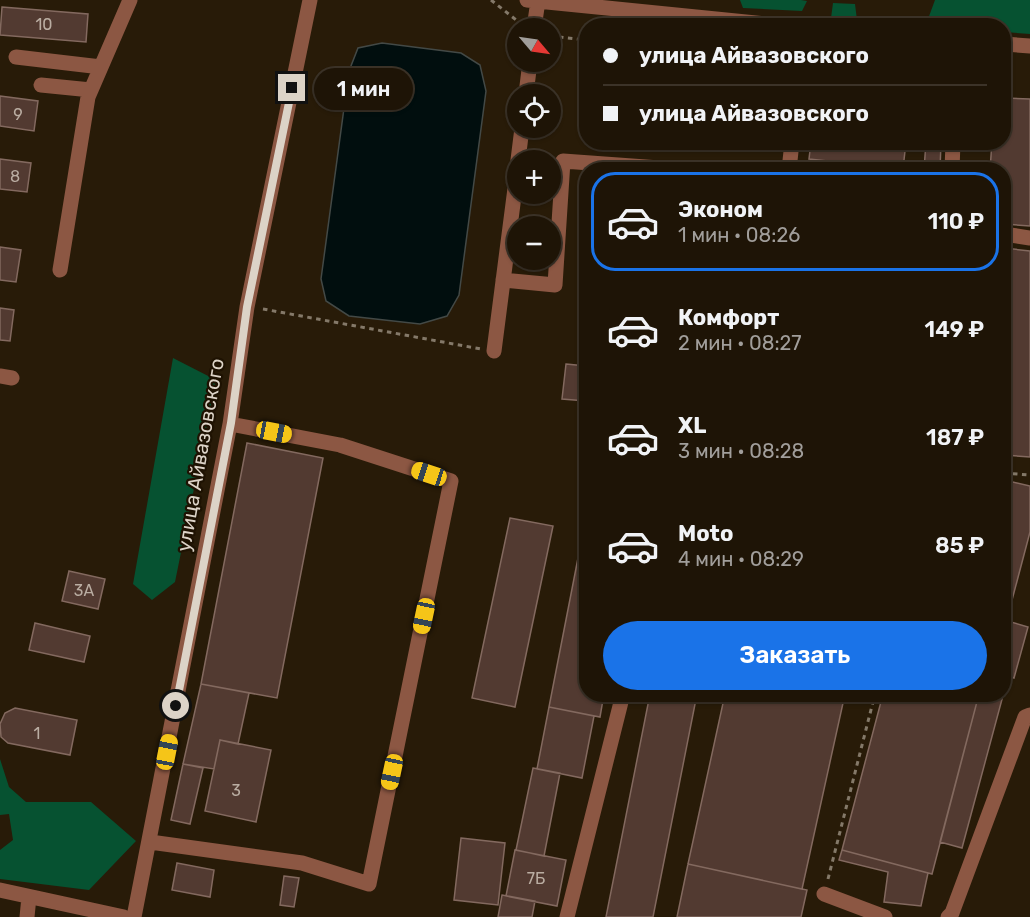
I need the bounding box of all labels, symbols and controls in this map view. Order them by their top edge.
house number: 10 [35,15,53,34]
north arrow [507,18,561,72]
map controls [507,18,561,270]
text: улица Айвазовского [639,42,869,69]
callout: 1 мин [313,67,412,109]
route end [278,74,305,101]
text: 1 мин [337,77,390,101]
button: locate [507,84,561,138]
text: улица Айвазовского [639,100,869,127]
house number: 9 [13,105,23,124]
button: + [507,150,561,204]
house number: 8 [10,167,20,186]
icon: car [606,195,660,249]
text: Эконом [678,196,763,223]
text: 110 ₽ [928,208,984,235]
button: − [507,216,561,270]
text: 1 мин · 08:26 [678,223,800,247]
icon: car [606,303,660,357]
text: Комфорт [678,304,779,331]
text: 149 ₽ [925,316,984,343]
text: 2 мин · 08:27 [678,331,802,355]
street label: улица Айвазовского [171,356,229,554]
icon: car [606,411,660,465]
text: XL [678,412,706,439]
car [255,420,293,444]
text: 187 ₽ [926,424,984,451]
text: 3 мин · 08:28 [678,439,804,463]
car [409,460,449,488]
icon: car [606,519,660,573]
text: Moto [678,520,733,547]
text: 85 ₽ [935,532,984,559]
text: 4 мин · 08:29 [678,547,804,571]
house number: 3А [74,581,94,600]
car [411,597,437,635]
button: Заказать [603,621,987,690]
route start [162,692,189,719]
house number: 1 [34,724,40,743]
car [155,733,179,771]
car [379,753,405,791]
house number: 3 [231,781,241,800]
house number: 7Б [527,869,545,888]

